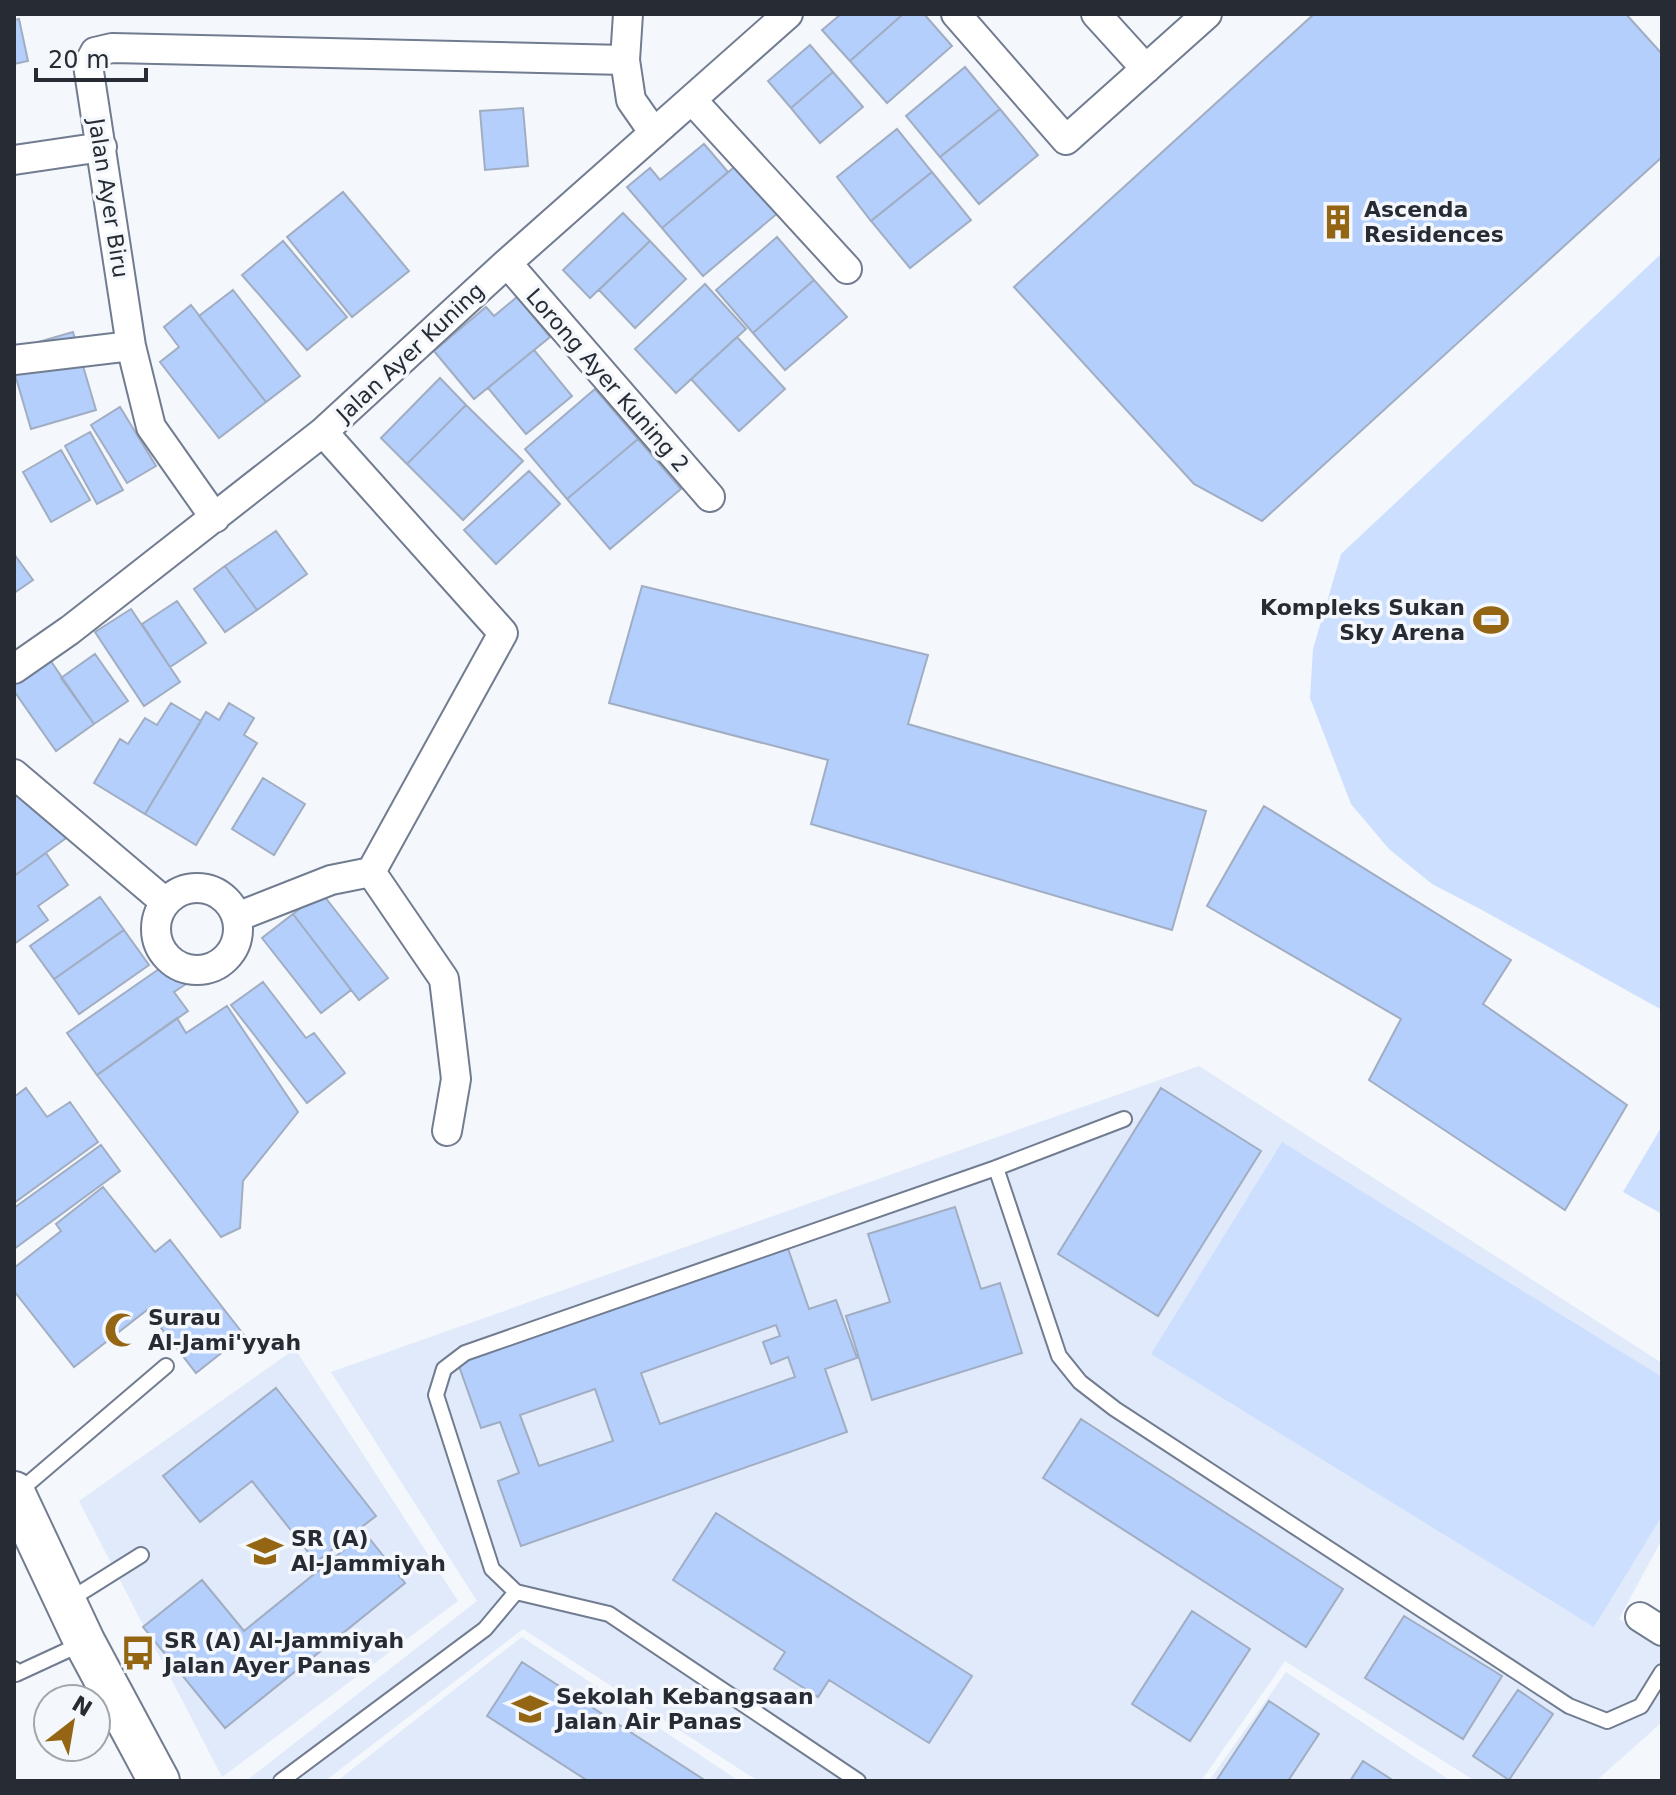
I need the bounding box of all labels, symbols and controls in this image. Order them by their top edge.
scale bar [36,32,146,82]
text: 20 m [48,46,110,74]
street label: Jalan Ayer Biru [83,115,133,279]
place label: Ascenda Residences [1364,197,1504,247]
building icon: Ascenda Residences [1319,203,1357,241]
street label: Jalan Ayer Kuning [330,278,489,428]
street label: Lorong Ayer Kuning 2 [521,284,694,477]
place label: Kompleks Sukan Sky Arena [1260,595,1465,645]
sports icon: Kompleks Sukan Sky Arena [1472,601,1510,639]
place label: Surau Al-Jami'yyah [148,1305,301,1355]
mosque icon: Surau Al-Jami'yyah [103,1311,141,1349]
place label: SR (A) Al-Jammiyah [291,1526,446,1576]
school or university icon: SR (A) Al-Jammiyah [246,1532,284,1570]
place label: SR (A) Al-Jammiyah Jalan Ayer Panas [162,1628,404,1678]
bus stop icon: SR (A) Al-Jammiyah Jalan Ayer Panas [119,1634,157,1672]
north arrow [32,1683,112,1763]
place label: Sekolah Kebangsaan Jalan Air Panas [554,1684,814,1734]
school or university icon: Sekolah Kebangsaan Jalan Air Panas [511,1690,549,1728]
text: N [68,1691,96,1722]

